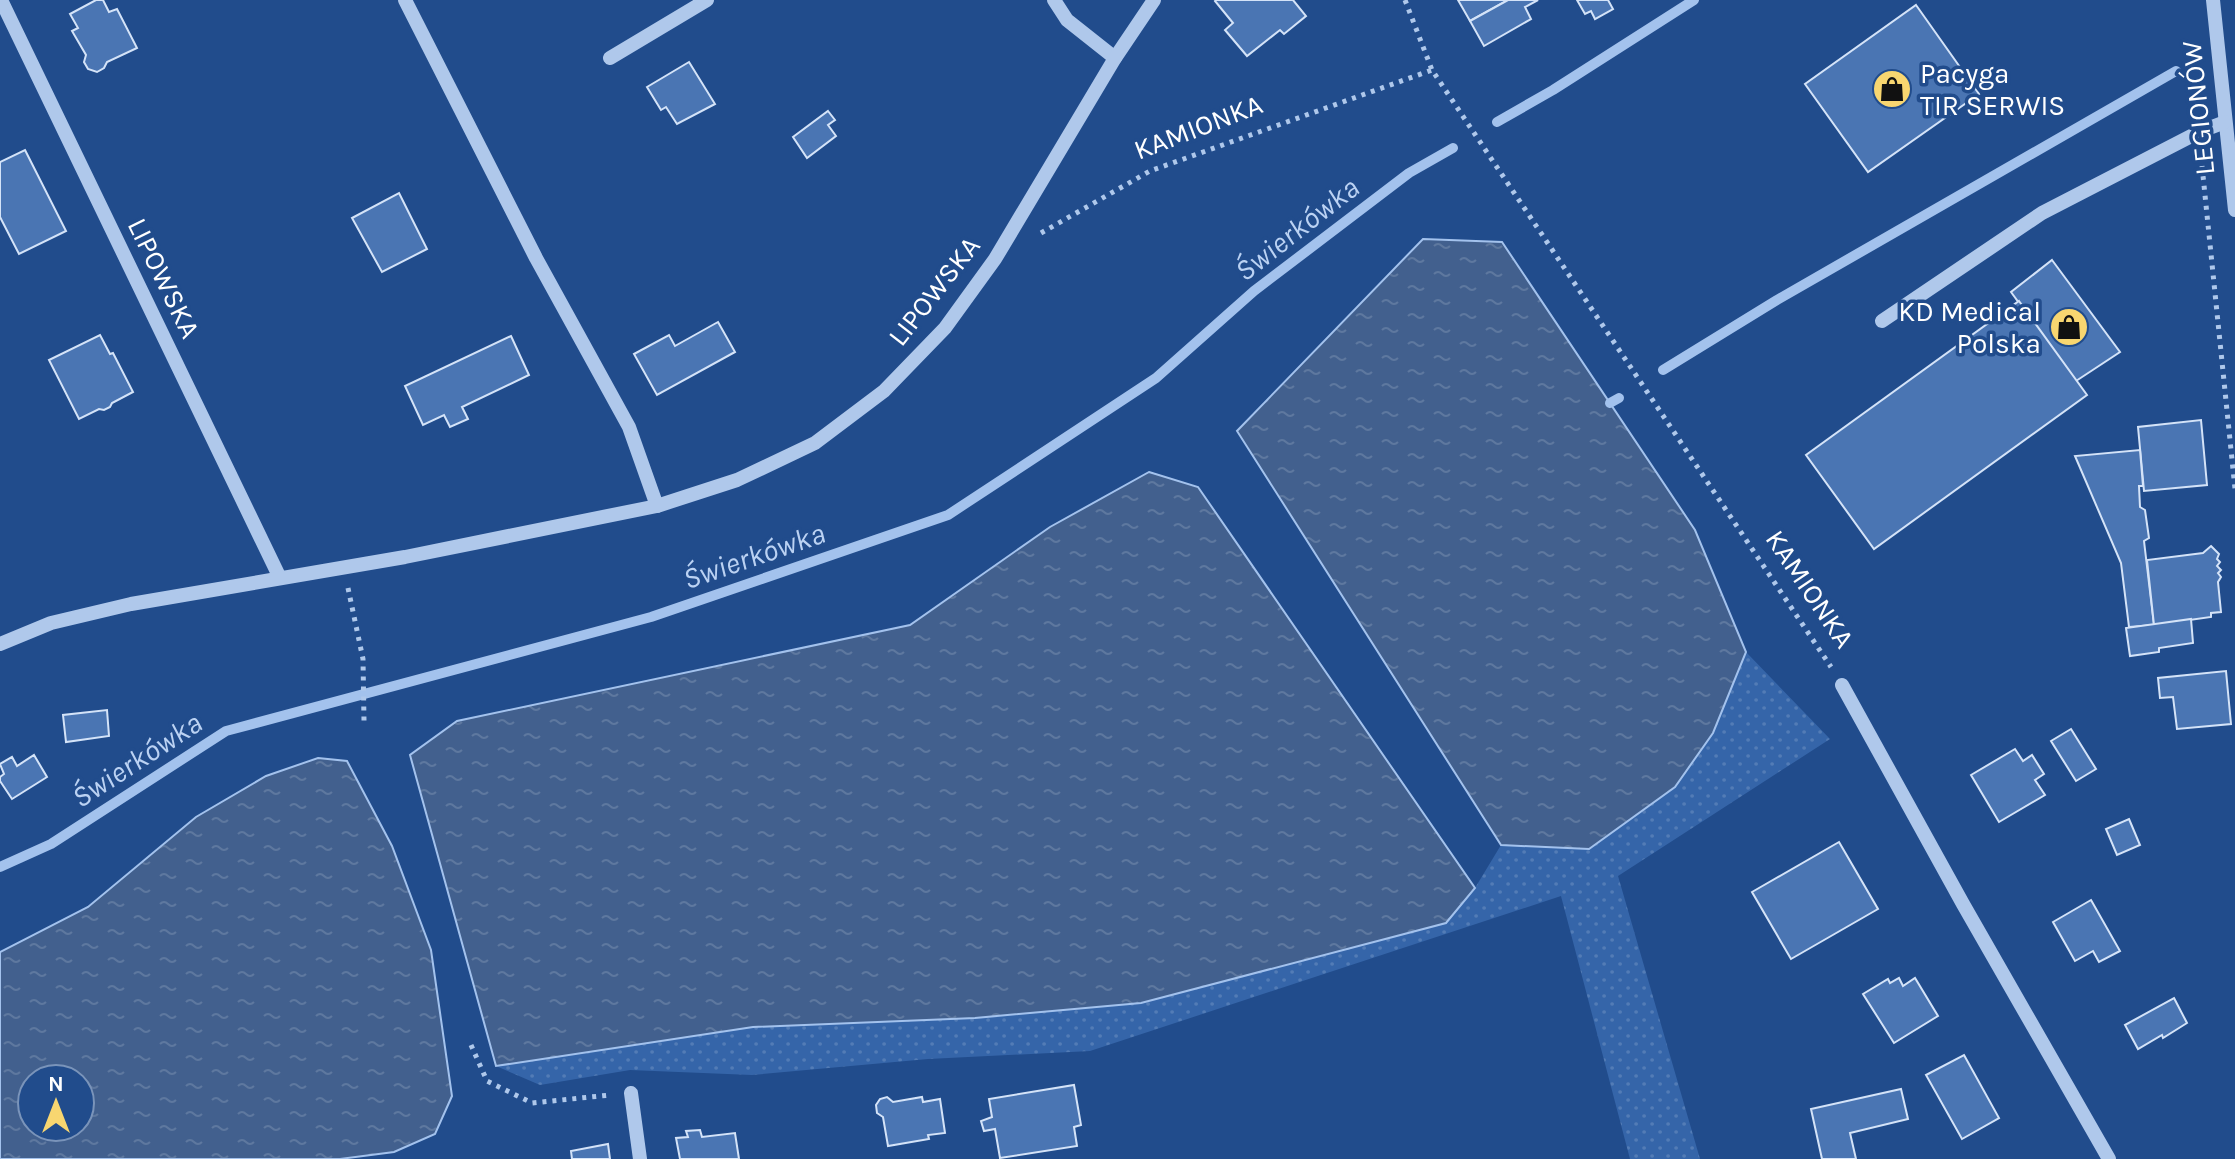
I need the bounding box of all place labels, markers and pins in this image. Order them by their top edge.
place label: Pacyga TIR SERWIS [1920,57,2065,122]
shop icon: Pacyga TIR SERWIS [1871,68,1913,110]
place label: KD Medical Polska [1898,295,2041,360]
shop icon: KD Medical Polska [2048,306,2090,348]

